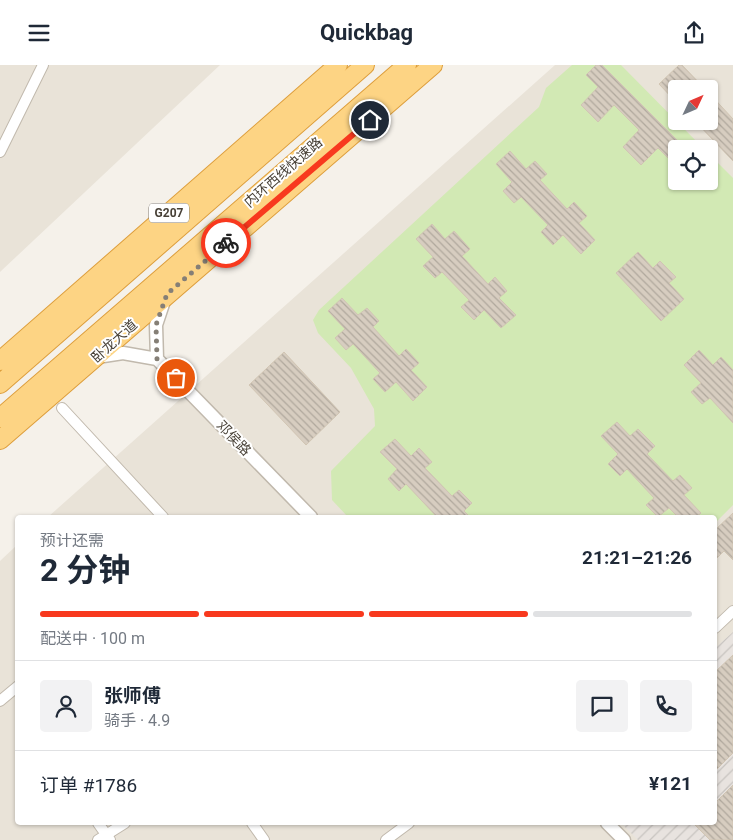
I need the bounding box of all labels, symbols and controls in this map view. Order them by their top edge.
icon: menu [25,19,53,47]
icon: share [680,19,708,47]
text: Quickbag [320,20,413,45]
north arrow [668,80,718,130]
map controls [668,80,718,190]
pin [349,99,391,141]
icon: home [356,106,384,134]
street label: 内环西线快速路 [241,134,325,210]
button: locate [668,140,718,190]
road number: G207 [149,203,189,223]
courier [201,218,251,268]
icon: bike [212,229,240,257]
street label: 卧龙大道 [88,316,140,366]
pin [155,357,197,399]
icon: bag [162,364,190,392]
street label: 邓侯路 [214,417,254,459]
text: 预计还需 [40,531,104,550]
text: 21:21–21:26 [582,546,692,569]
text: 2 分钟 [40,551,130,589]
text: 配送中 · 100 m [40,629,145,648]
button: person [40,680,92,732]
button: chat [576,680,628,732]
button: phone [640,680,692,732]
text: 张师傅 [104,684,161,707]
text: 骑手 · 4.9 [104,711,170,730]
text: ¥121 [649,772,692,795]
text: 订单 #1786 [40,774,137,797]

